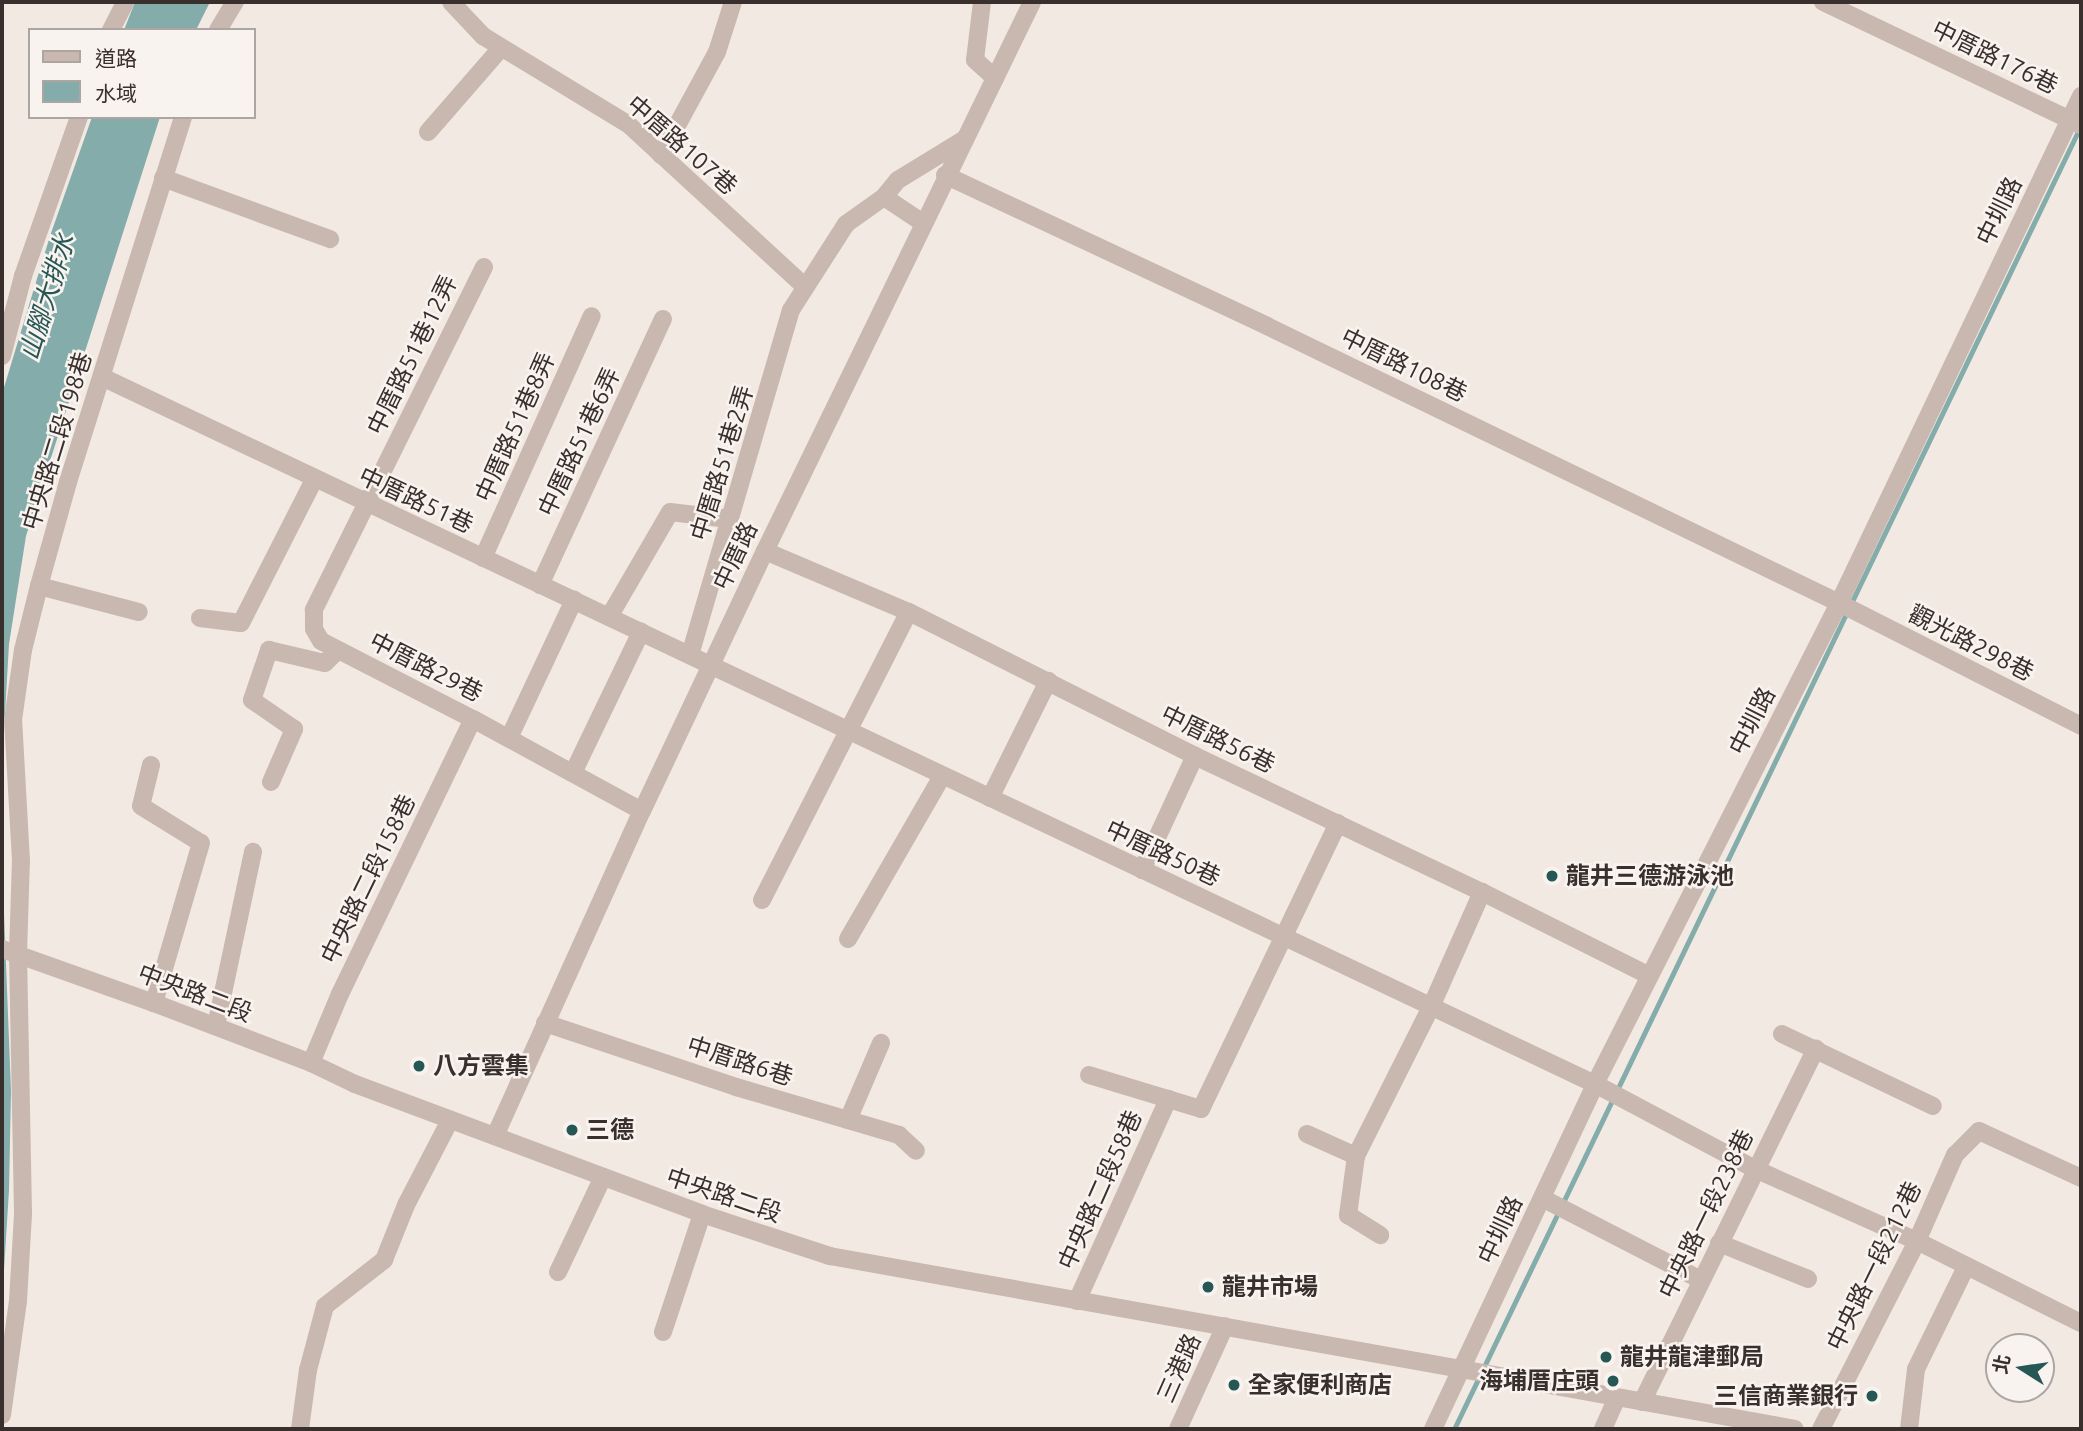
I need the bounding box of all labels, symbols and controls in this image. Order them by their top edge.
street label: 中厝路176巷 [1927,14,2063,100]
legend [28,28,256,119]
text: 道路 [95,46,137,70]
text: 水域 [95,81,137,105]
street label: 中厝路107巷 [621,89,743,201]
street label: 中圳路 [1970,172,2028,250]
water label: 山腳大排水 [13,230,81,364]
street label: 中厝路51巷12弄 [361,270,463,440]
street label: 中厝路108巷 [1336,322,1472,408]
street label: 中厝路51巷8弄 [469,348,561,506]
street label: 中央路二段198巷 [16,349,98,533]
street label: 中厝路51巷6弄 [532,363,626,521]
street label: 中厝路51巷2弄 [685,382,759,544]
street label: 中厝路51巷 [354,461,478,539]
street label: 中厝路 [707,517,763,595]
street label: 觀光路298巷 [1904,599,2038,687]
street label: 中厝路29巷 [365,626,487,708]
street label: 中圳路 [1723,682,1781,760]
street label: 中厝路56巷 [1156,699,1280,779]
street label: 中央路二段158巷 [315,790,421,968]
street label: 中厝路50巷 [1101,814,1225,892]
place label: 龍井三德游泳池 [1566,862,1734,890]
marker: 龍井三德游泳池 [1544,868,1560,884]
street label: 中央路二段 [134,958,256,1028]
street label: 中厝路6巷 [683,1030,797,1092]
place label: 八方雲集 [433,1052,529,1080]
marker: 八方雲集 [411,1058,427,1074]
street label: 中央路二段58巷 [1052,1106,1148,1274]
place label: 三德 [586,1116,634,1144]
marker: 三德 [564,1122,580,1138]
street label: 中央路一段238巷 [1653,1125,1759,1303]
street label: 中央路二段 [663,1162,785,1228]
street label: 中央路一段212巷 [1821,1177,1927,1355]
street label: 中圳路 [1472,1191,1528,1269]
place label: 龍井市場 [1222,1273,1318,1301]
marker: 龍井市場 [1200,1279,1216,1295]
street label: 三港路 [1151,1329,1207,1407]
north arrow [1985,1333,2055,1403]
place label: 龍井龍津郵局 [1620,1343,1764,1371]
marker: 龍井龍津郵局 [1598,1349,1614,1365]
text: 北 [1989,1352,2014,1376]
place label: 海埔厝庄頭 [1479,1367,1599,1395]
place label: 全家便利商店 [1248,1371,1392,1399]
marker: 海埔厝庄頭 [1605,1373,1621,1389]
marker: 全家便利商店 [1226,1377,1242,1393]
place label: 三信商業銀行 [1714,1382,1858,1410]
marker: 三信商業銀行 [1864,1388,1880,1404]

